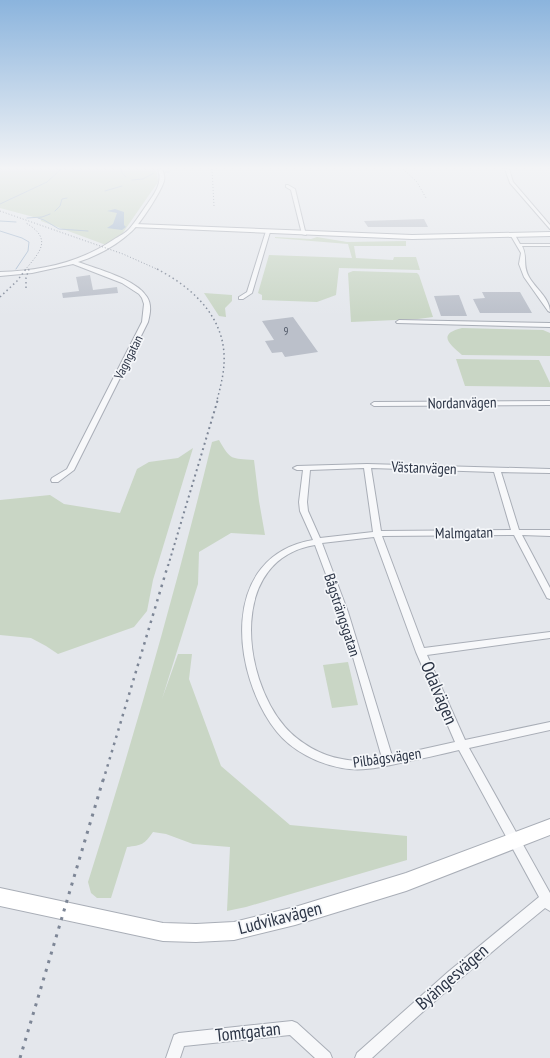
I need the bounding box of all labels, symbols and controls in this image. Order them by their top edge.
house number: 9 [284,324,289,338]
street label: Vagngatan [110,332,147,383]
street label: Nordanvägen [427,392,497,413]
street label: Västanvägen [390,457,457,478]
street label: Malmgatan [435,522,493,543]
street label: Bågsträngsgatan [320,571,365,659]
street label: Odalvägen [416,658,463,728]
street label: Pilbågsvägen [352,743,422,772]
street label: Ludvikavägen [236,896,324,939]
street label: Byängesvägen [411,939,493,1014]
street label: Tomtgatan [214,1017,282,1046]

